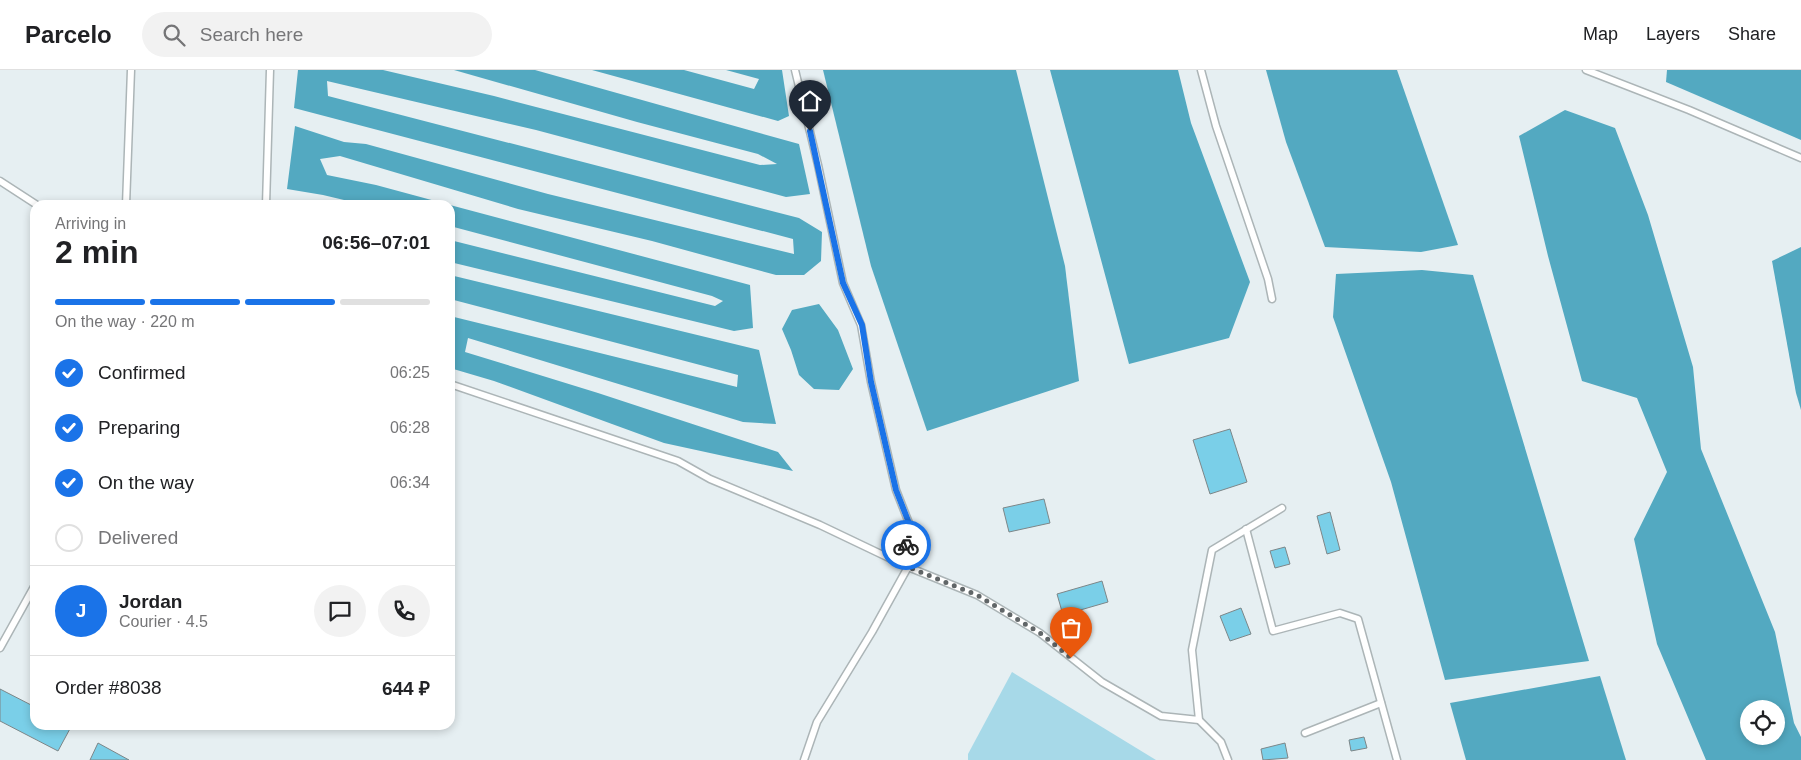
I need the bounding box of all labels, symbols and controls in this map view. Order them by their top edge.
search box [142,12,492,57]
text: Parcelo [25,21,112,48]
icon: search [160,21,188,49]
text: Search here [200,24,303,45]
text: Map [1583,24,1618,44]
text: Layers [1646,24,1700,44]
text: Share [1728,24,1776,44]
pin [789,80,831,131]
icon: home [796,87,824,115]
text: Arriving in [55,215,126,232]
text: 06:56–07:01 [322,232,430,253]
text: 2 min [55,234,139,270]
text: On the way · 220 m [55,313,195,330]
icon: check [55,359,83,387]
text: Confirmed [98,362,186,383]
text: 06:25 [390,364,430,381]
icon: check [55,414,83,442]
text: Preparing [98,417,180,438]
text: 06:28 [390,419,430,436]
icon: check [55,469,83,497]
text: On the way [98,472,194,493]
text: 06:34 [390,474,430,491]
courier [881,520,931,570]
text: Delivered [98,527,178,548]
icon: bike [892,531,920,559]
button: chat [314,585,366,637]
button: phone [378,585,430,637]
text: Jordan [119,591,182,612]
text: J [76,600,86,621]
pin [1050,607,1092,658]
text: Courier · 4.5 [119,613,208,630]
icon: bag [1057,614,1085,642]
text: Order #8038 [55,677,162,698]
text: 644 ₽ [382,678,430,699]
map controls [1740,700,1785,745]
button: locate [1740,700,1785,745]

